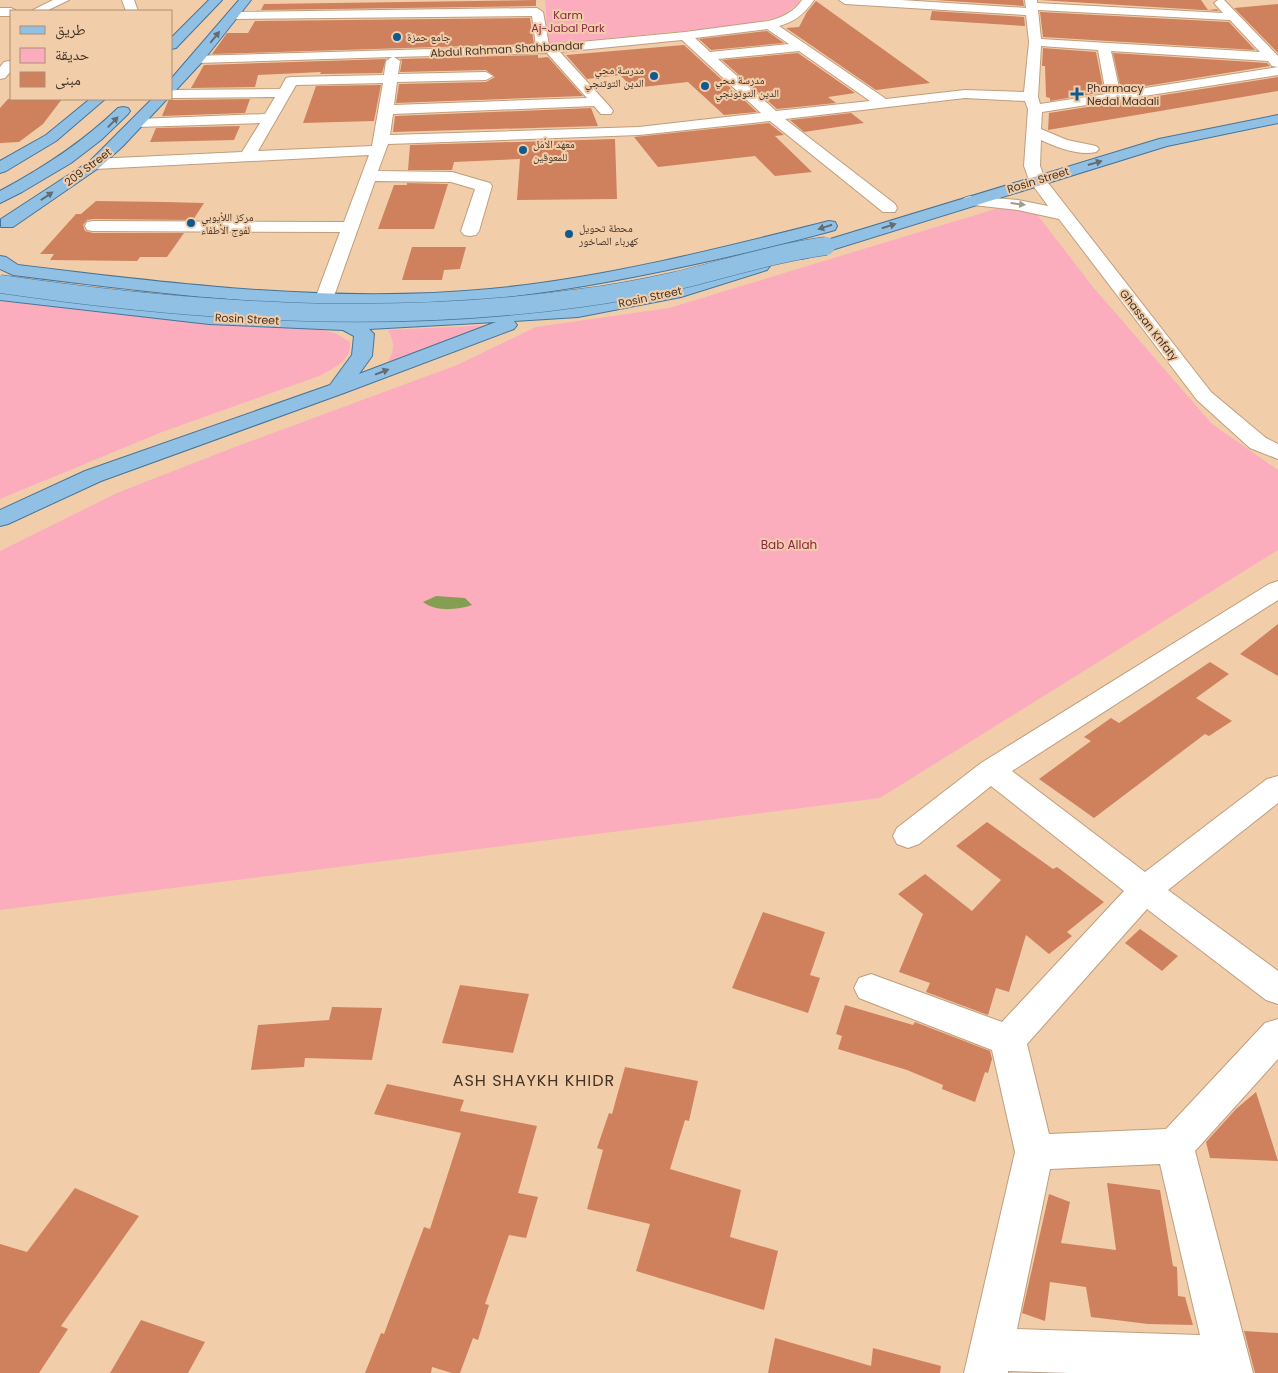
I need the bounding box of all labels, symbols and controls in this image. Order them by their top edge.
park label: Karm Aj-Jabal Park [531,7,605,36]
legend [10,10,172,100]
text: طريق [55,19,86,40]
place label: جامع حمزة [407,29,450,45]
one-way arrow [209,31,220,43]
marker: جامع حمزة [391,31,403,43]
street label: Abdul Rahman Shahbandar [430,37,584,61]
text: حديقة [55,44,90,65]
place label: مدرسة محي الدين التوتنجي [585,62,644,92]
text: مبنى [55,69,81,90]
marker: مدرسة محي الدين التوتنجي [648,70,660,82]
place label: مدرسة محي الدين التوتونجي [715,72,779,102]
marker: مدرسة محي الدين التوتونجي [699,80,711,92]
place label: Pharmacy Nedal Madali [1087,80,1160,109]
marker: Pharmacy Nedal Madali [1071,88,1083,100]
one-way arrow [107,116,119,128]
place label: معهد الأمل للمعوقين [533,136,575,165]
street label: 209 Street [61,144,115,190]
marker: معهد الأمل للمعوقين [517,144,529,156]
one-way arrow [1087,158,1102,166]
street label: Rosin Street [1005,163,1071,197]
one-way arrow [41,191,54,201]
one-way arrow [1010,200,1026,208]
place label: مركز اللأيوبي لفوج الأطفاء [201,209,254,238]
marker: مركز اللأيوبي لفوج الأطفاء [185,217,197,229]
place label: محطة تحويل كهرباء الصاخور [578,220,639,249]
one-way arrow [882,222,897,230]
one-way arrow [818,224,833,232]
marker: محطة تحويل كهرباء الصاخور [563,228,575,240]
street label: Rosin Street [617,282,683,312]
street label: Ghassan Knfaty [1116,286,1183,365]
street label: Rosin Street [214,309,280,329]
one-way arrow [375,368,390,375]
park label: Bab Allah [761,536,817,553]
district label: ASH SHAYKH KHIDR [453,1069,615,1092]

